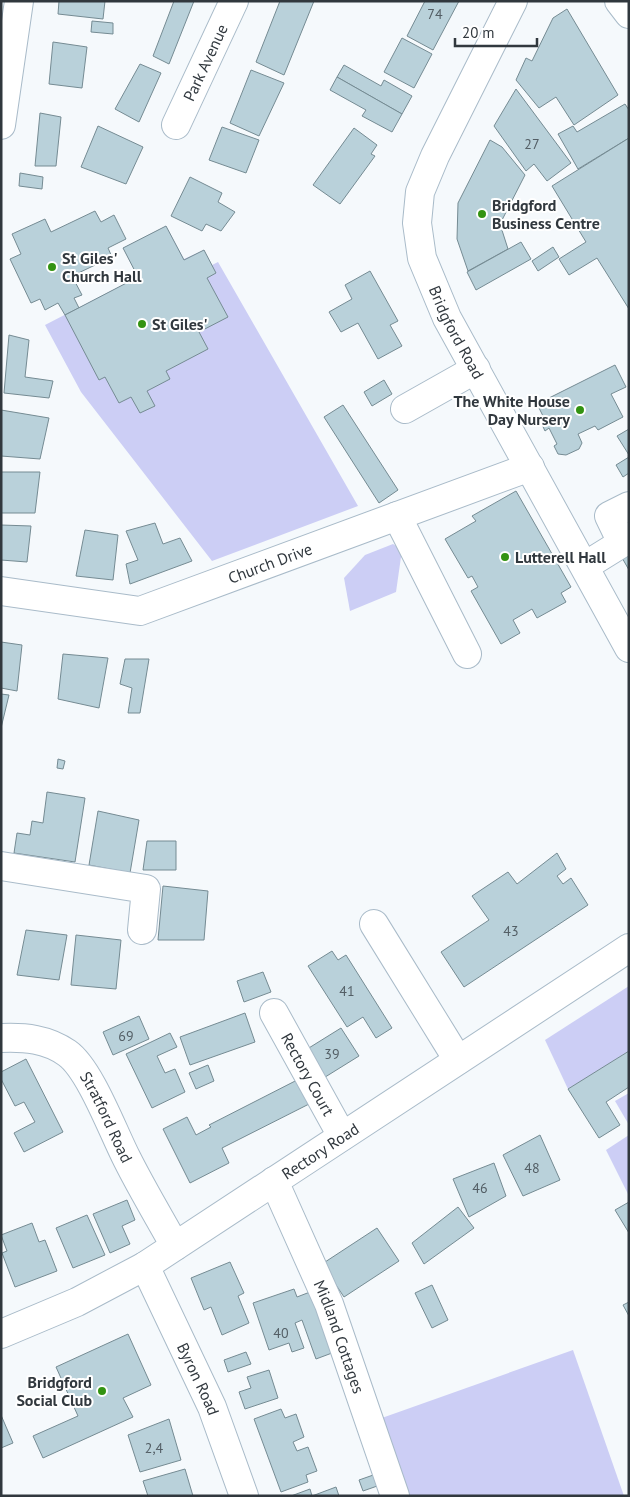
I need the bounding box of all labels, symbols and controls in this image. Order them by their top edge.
house number: 74 [427,5,443,23]
scale bar [455,15,538,47]
street label: Park Avenue [179,21,232,104]
text: 20 m [462,23,495,42]
house number: 27 [524,135,540,153]
place label: Bridgford Business Centre [492,195,600,233]
marker: Bridgford Business Centre [476,208,488,220]
place label: St Giles' Church Hall [62,248,142,286]
marker: St Giles' Church Hall [46,261,58,273]
street label: Bridgford Road [425,283,489,382]
place label: St Giles' [152,314,208,334]
marker: St Giles' [136,318,148,330]
place label: The White House Day Nursery [453,391,570,429]
marker: The White House Day Nursery [574,404,586,416]
street label: Church Drive [225,538,315,588]
place label: Lutterell Hall [515,547,606,567]
marker: Lutterell Hall [499,551,511,563]
house number: 43 [503,922,519,940]
house number: 41 [339,982,355,1000]
house number: 69 [118,1027,134,1045]
street label: Rectory Court [277,1029,339,1120]
house number: 39 [324,1045,340,1063]
street label: Stratford Road [76,1068,137,1166]
street label: Rectory Road [278,1118,363,1184]
house number: 48 [524,1159,540,1177]
house number: 46 [472,1179,488,1197]
street label: Midland Cottages [310,1277,369,1396]
house number: 40 [273,1324,289,1342]
street label: Byron Road [173,1339,224,1418]
place label: Bridgford Social Club [16,1372,92,1410]
marker: Bridgford Social Club [96,1385,108,1397]
house number: 2,4 [145,1439,164,1457]

